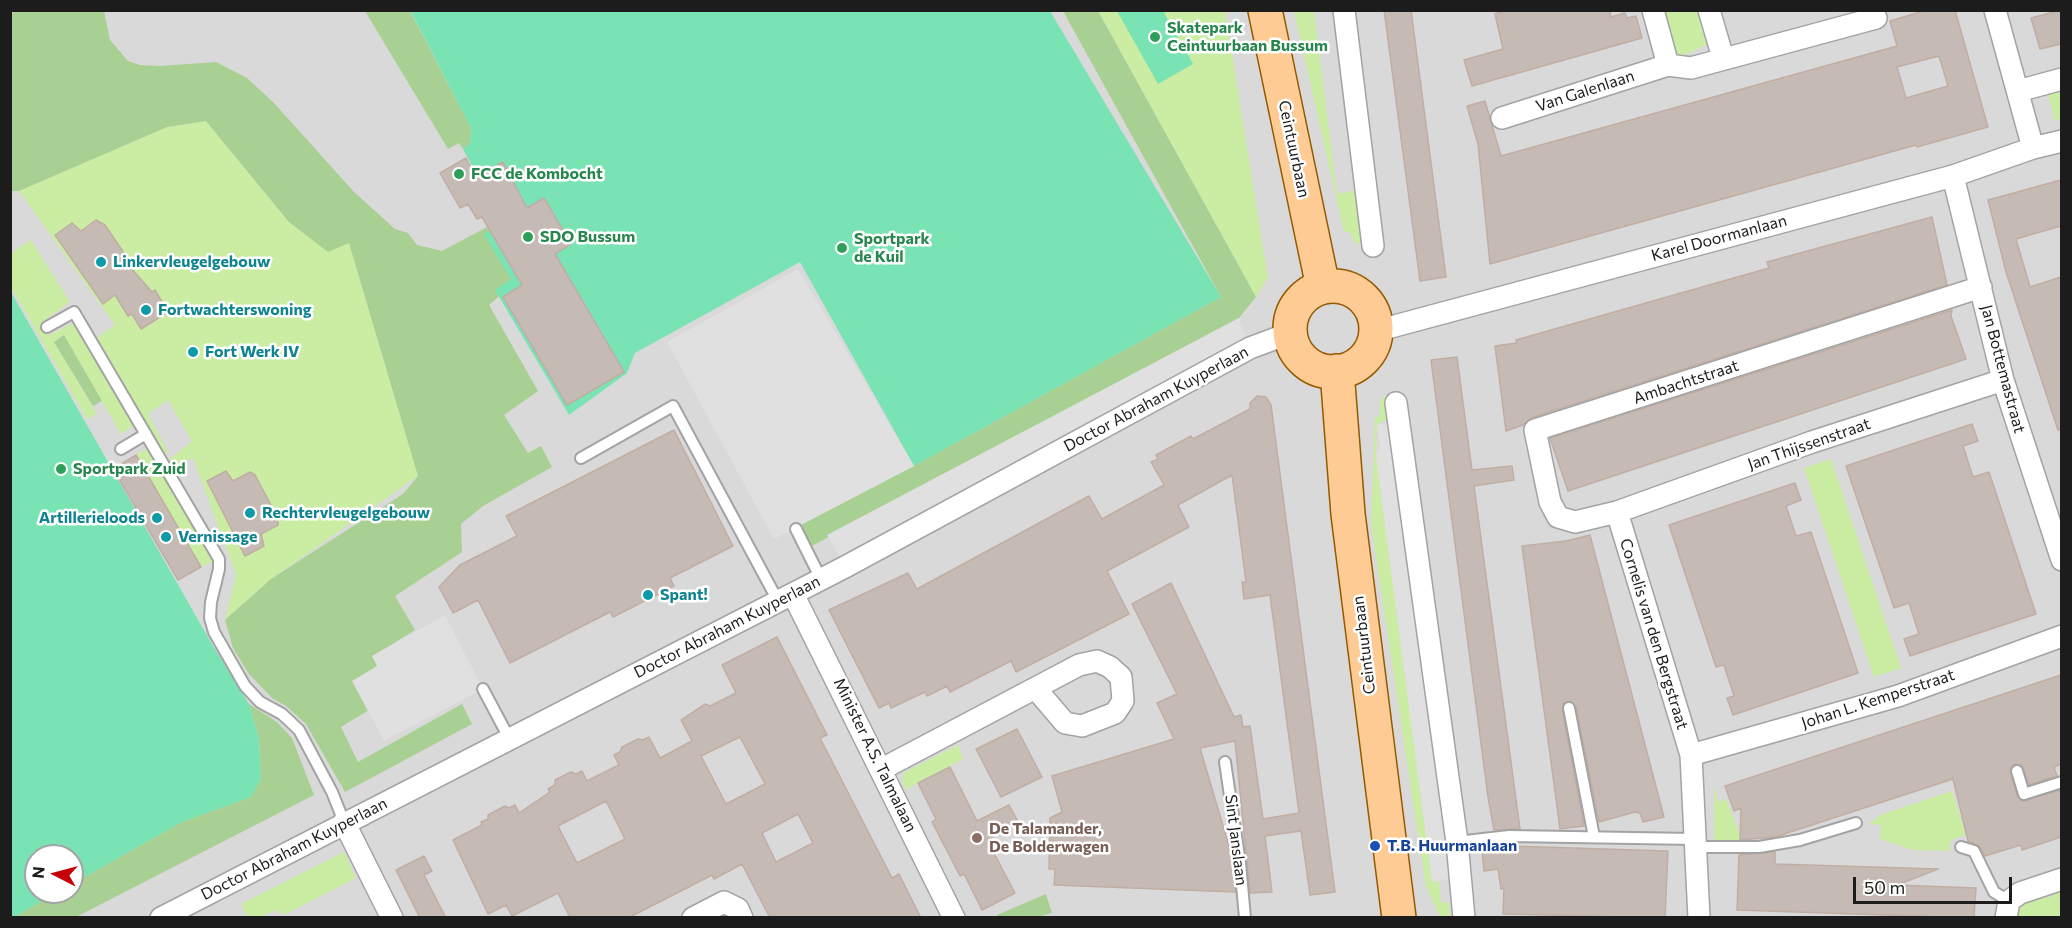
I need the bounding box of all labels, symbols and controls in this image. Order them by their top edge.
place label: Skatepark Ceintuurbaan Bussum [1167,18,1328,56]
marker: Skatepark Ceintuurbaan Bussum [1148,30,1162,44]
street label: Van Galenlaan [1533,66,1637,116]
street label: Ceintuurbaan [1274,99,1314,199]
place label: FCC de Kombocht [471,164,603,184]
marker: FCC de Kombocht [452,167,466,181]
street label: Karel Doormanlaan [1649,211,1789,265]
place label: SDO Bussum [540,227,635,247]
place label: Sportpark de Kuil [854,229,930,267]
marker: SDO Bussum [521,230,535,244]
marker: Sportpark de Kuil [835,241,849,255]
place label: Linkervleugelgebouw [113,252,270,272]
marker: Linkervleugelgebouw [94,255,108,269]
place label: Fortwachterswoning [158,300,312,320]
marker: Fortwachterswoning [139,303,153,317]
street label: Jan Bottemastraat [1977,303,2029,435]
place label: Fort Werk IV [205,342,299,362]
street label: Doctor Abraham Kuyperlaan [1060,342,1252,456]
marker: Fort Werk IV [186,345,200,359]
street label: Ambachtstraat [1631,356,1741,408]
street label: Jan Thijssenstraat [1745,414,1873,474]
place label: Sportpark Zuid [73,459,186,479]
marker: Sportpark Zuid [54,462,68,476]
place label: Rechtervleugelgebouw [262,503,430,523]
marker: Rechtervleugelgebouw [243,506,257,520]
place label: Artillerieloods [39,508,145,528]
marker: Artillerieloods [150,511,164,525]
place label: Vernissage [178,527,257,547]
marker: Vernissage [159,530,173,544]
street label: Cornelis van den Bergstraat [1616,536,1692,732]
street label: Doctor Abraham Kuyperlaan [631,572,823,682]
place label: Spant! [660,585,708,605]
marker: Spant! [641,588,655,602]
street label: Ceintuurbaan [1348,595,1380,695]
street label: Johan L. Kemperstraat [1799,665,1957,733]
street label: Minister A.S. Talmalaan [829,675,921,835]
street label: Sint Janslaan [1221,793,1251,887]
street label: Doctor Abraham Kuyperlaan [198,794,390,904]
place label: De Talamander, De Bolderwagen [989,819,1109,857]
marker: De Talamander, De Bolderwagen [970,831,984,845]
place label: T.B. Huurmanlaan [1387,836,1517,856]
marker: T.B. Huurmanlaan [1368,839,1382,853]
north arrow [24,844,84,904]
text: N [28,865,48,879]
scale bar [1856,865,2015,903]
text: 50 m [1864,876,1905,898]

